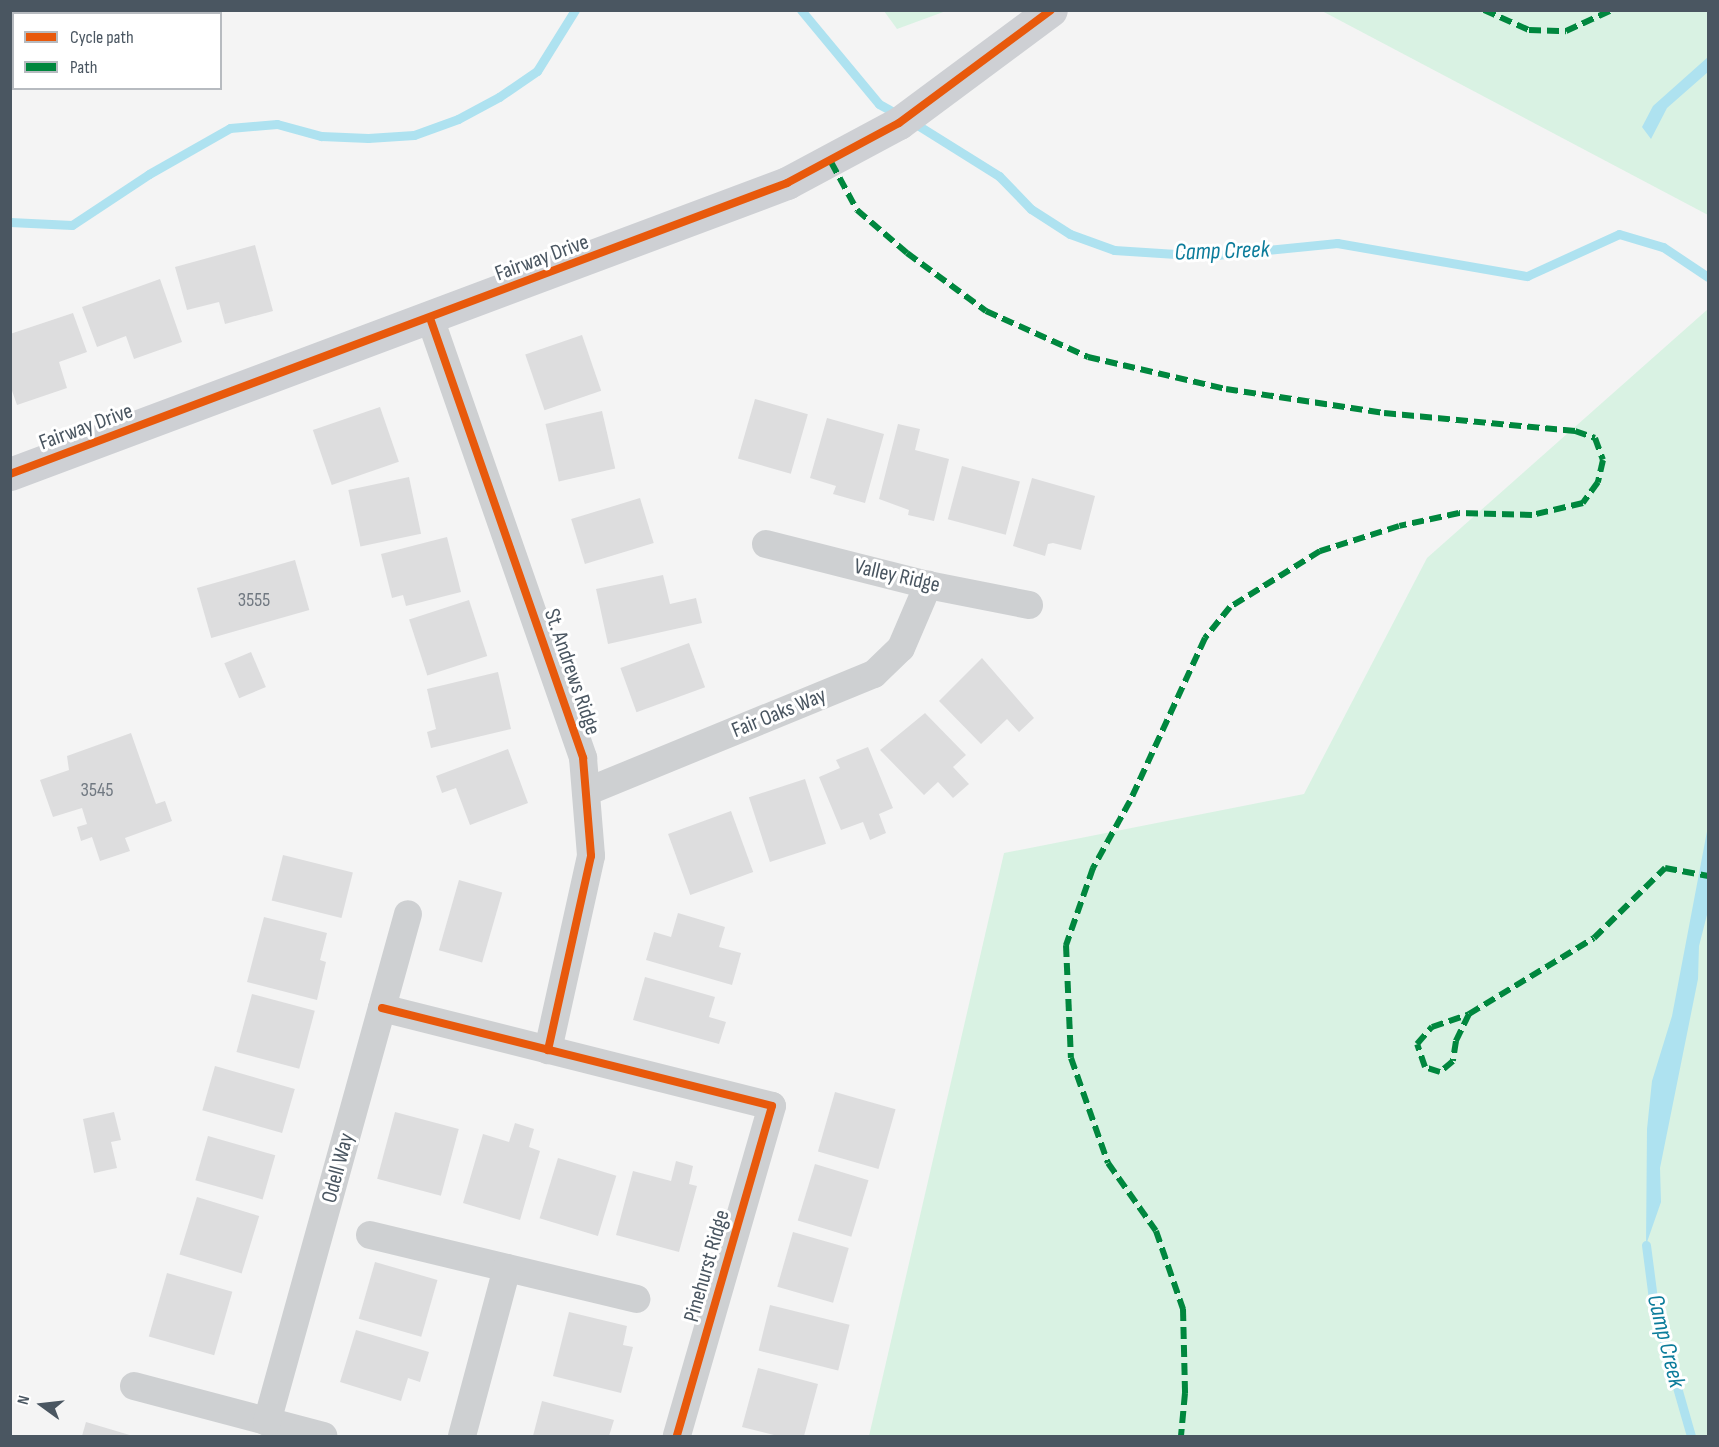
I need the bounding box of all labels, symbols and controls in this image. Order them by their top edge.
legend [12,12,222,90]
text: Cycle path [70,27,134,48]
text: Path [70,57,98,78]
street label: Fairway Drive [491,229,593,287]
water label: Camp Creek [1174,235,1270,267]
street label: Fairway Drive [35,398,137,456]
street label: Valley Ridge [851,553,943,599]
house number: 3555 [238,588,270,612]
street label: St. Andrews Ridge [538,605,606,739]
street label: Fair Oaks Way [728,682,830,744]
house number: 3545 [81,778,113,802]
street label: Odell Way [316,1130,360,1206]
street label: Pinehurst Ridge [678,1207,736,1325]
water label: Camp Creek [1641,1291,1691,1391]
north arrow [12,1375,72,1435]
text: N [14,1394,34,1407]

